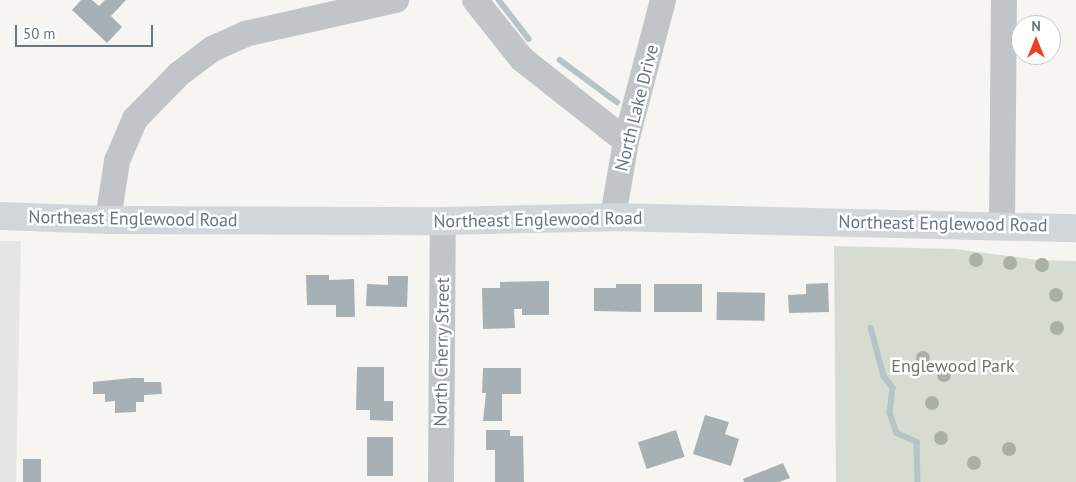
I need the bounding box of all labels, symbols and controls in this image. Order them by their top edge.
scale bar [18,15,155,47]
north arrow [1011,15,1061,65]
text: N [1031,17,1041,35]
text: 50 m [23,24,56,43]
street label: North Lake Drive [611,42,663,174]
street label: Northeast Englewood Road [28,206,238,232]
street label: Northeast Englewood Road [433,207,643,233]
street label: Northeast Englewood Road [838,211,1048,237]
street label: North Cherry Street [430,277,454,427]
park label: Englewood Park [891,355,1015,377]

